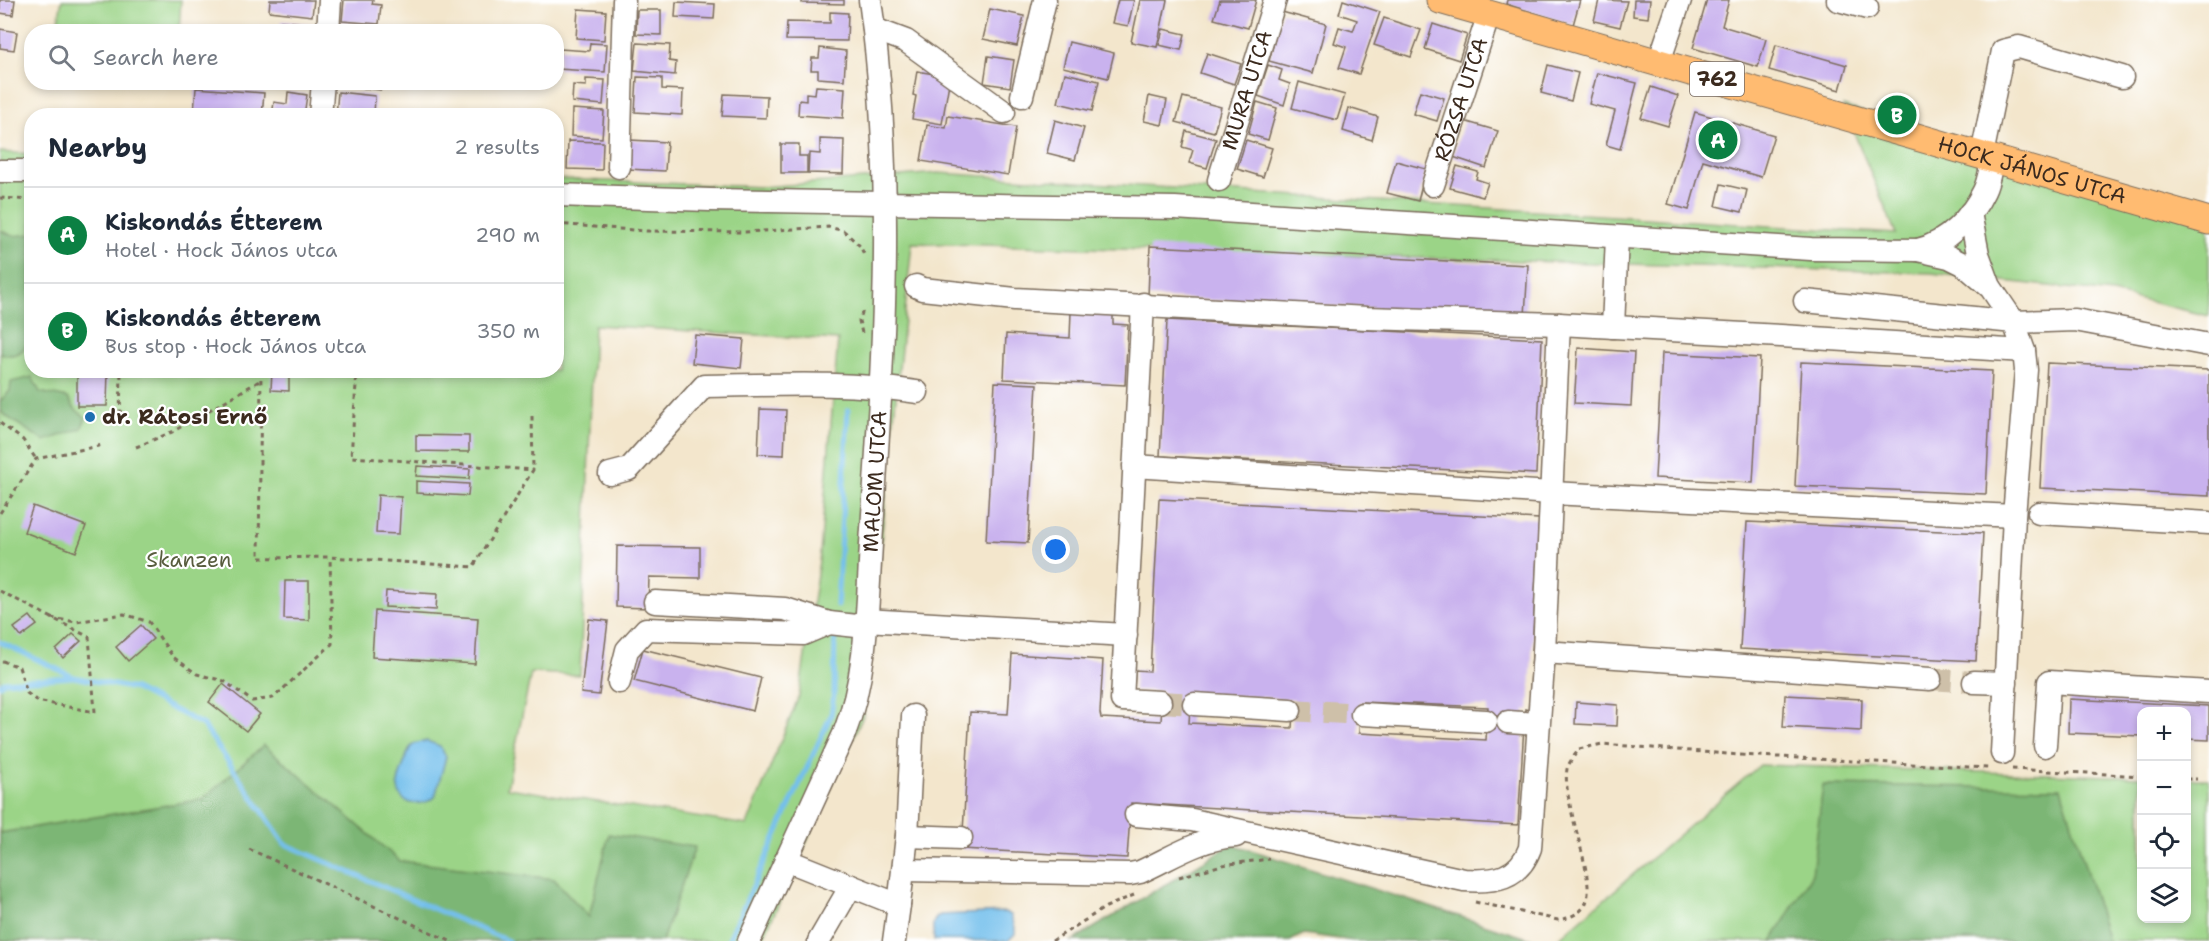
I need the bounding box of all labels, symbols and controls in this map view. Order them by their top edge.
search box [24,24,564,90]
street label: MURA UTCA [1215,27,1279,153]
street label: RÓZSA UTCA [1428,34,1494,165]
icon: search [45,41,78,74]
text: Search here [93,43,219,72]
road number: 762 [1690,62,1744,96]
pin: B [1878,92,1916,138]
pin: A [1698,118,1738,162]
text: Nearby [48,130,147,165]
street label: HOCK JÁNOS UTCA [1935,130,2129,210]
text: 2 results [454,134,540,160]
text: Kiskondás Étterem [105,208,322,237]
text: A [60,222,75,248]
text: 290 m [475,222,540,248]
text: Hotel · Hock János utca [105,237,337,263]
text: Kiskondás étterem [105,304,321,333]
text: B [61,318,74,344]
text: 350 m [476,318,540,344]
text: Bus stop · Hock János utca [105,333,366,359]
place label: dr. Rátosi Ernő [102,403,267,431]
marker: dr. Rátosi Ernő [83,410,97,424]
street label: MALOM UTCA [857,410,893,553]
your location [1041,535,1070,564]
park label: Skanzen [146,546,232,574]
map controls [2137,707,2191,923]
button: + [2137,707,2191,761]
button: − [2137,761,2191,815]
button: locate [2137,815,2191,869]
button: layers [2137,869,2191,923]

